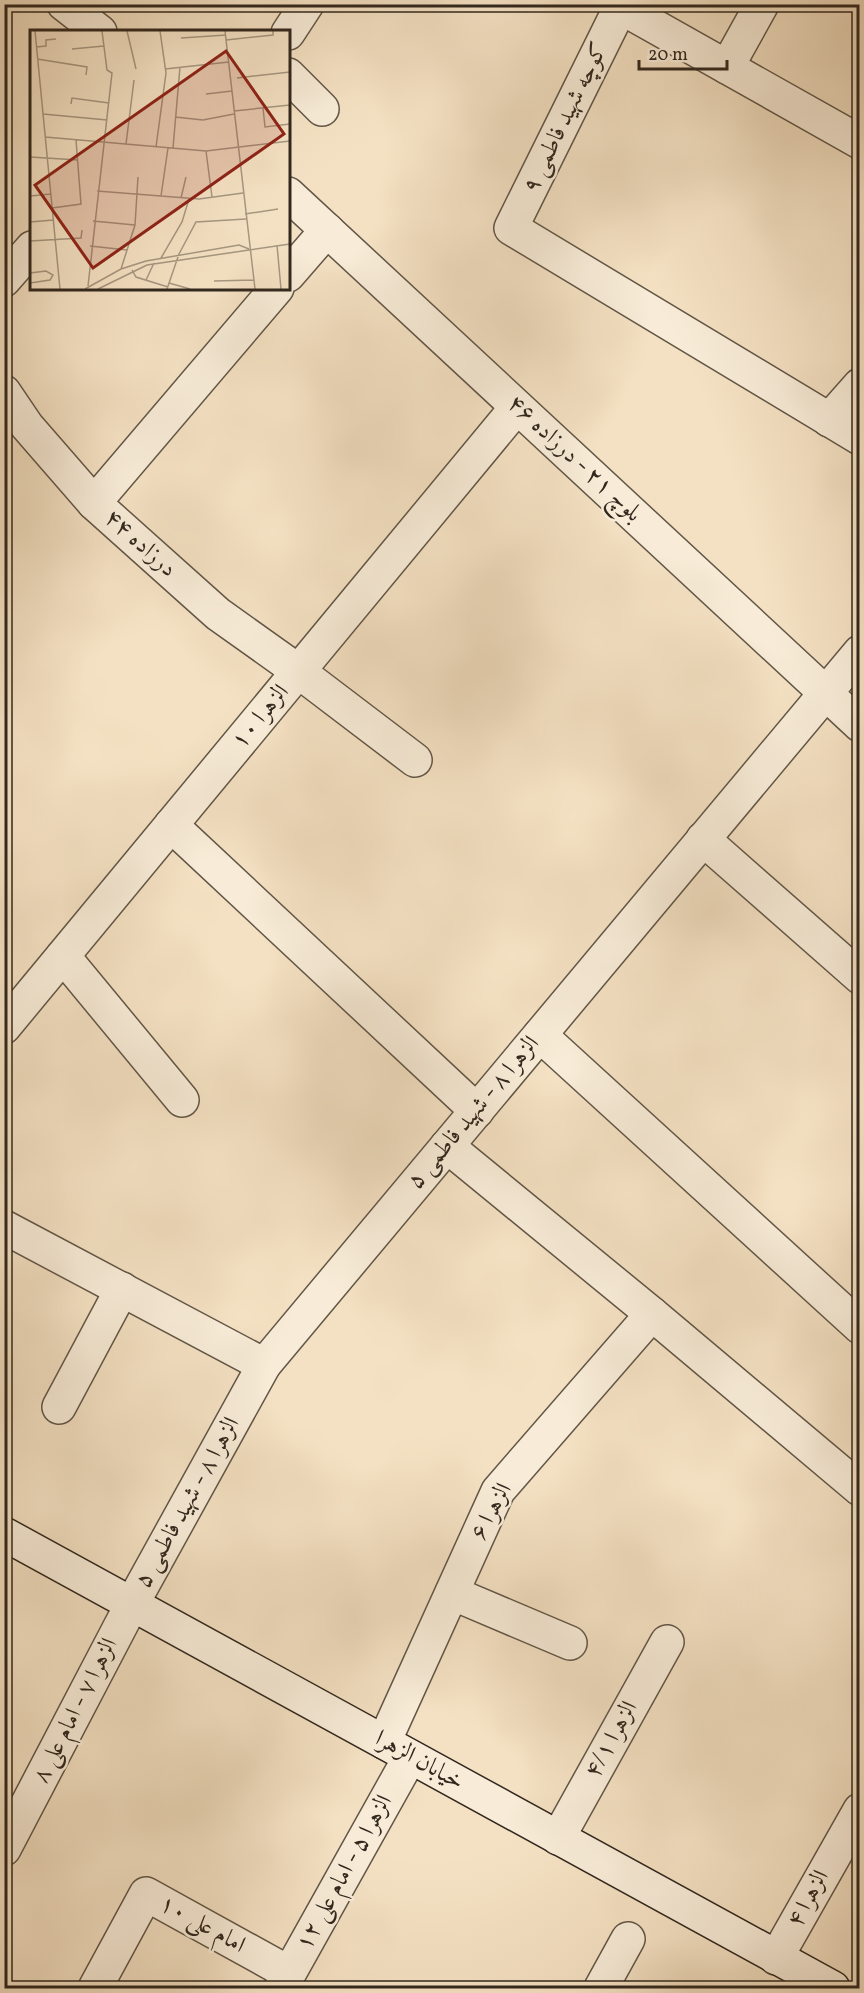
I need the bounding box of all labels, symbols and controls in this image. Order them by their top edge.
inset map [30,30,290,290]
scale bar [639,33,728,71]
street label: کوچه شهید فاطمی ۹ [515,37,617,199]
text: 20 m [648,43,688,68]
street label: بلوچ ۲۱ - درزاده ۴۶ [498,387,649,532]
street label: درزاده ۴۴ [96,502,184,586]
street label: الزهرا ۱۰ [224,678,298,756]
street label: الزهرا ۸ - شهید فاطمی ۵ [400,1029,548,1197]
street label: الزهرا ۸ - شهید فاطمی ۵ [127,1411,249,1595]
street label: الزهرا ۶ [462,1477,522,1547]
street label: الزهرا ۷ - امام علی ۸ [25,1632,129,1790]
street label: الزهرا ۴/۱ [577,1695,647,1785]
street label: خیابان الزهرا [368,1723,470,1799]
street label: الزهرا ۵ - امام علی ۱۲ [288,1789,404,1958]
street label: الزهرا ۴ [779,1864,839,1934]
street label: امام علی ۱۰ [152,1887,251,1964]

